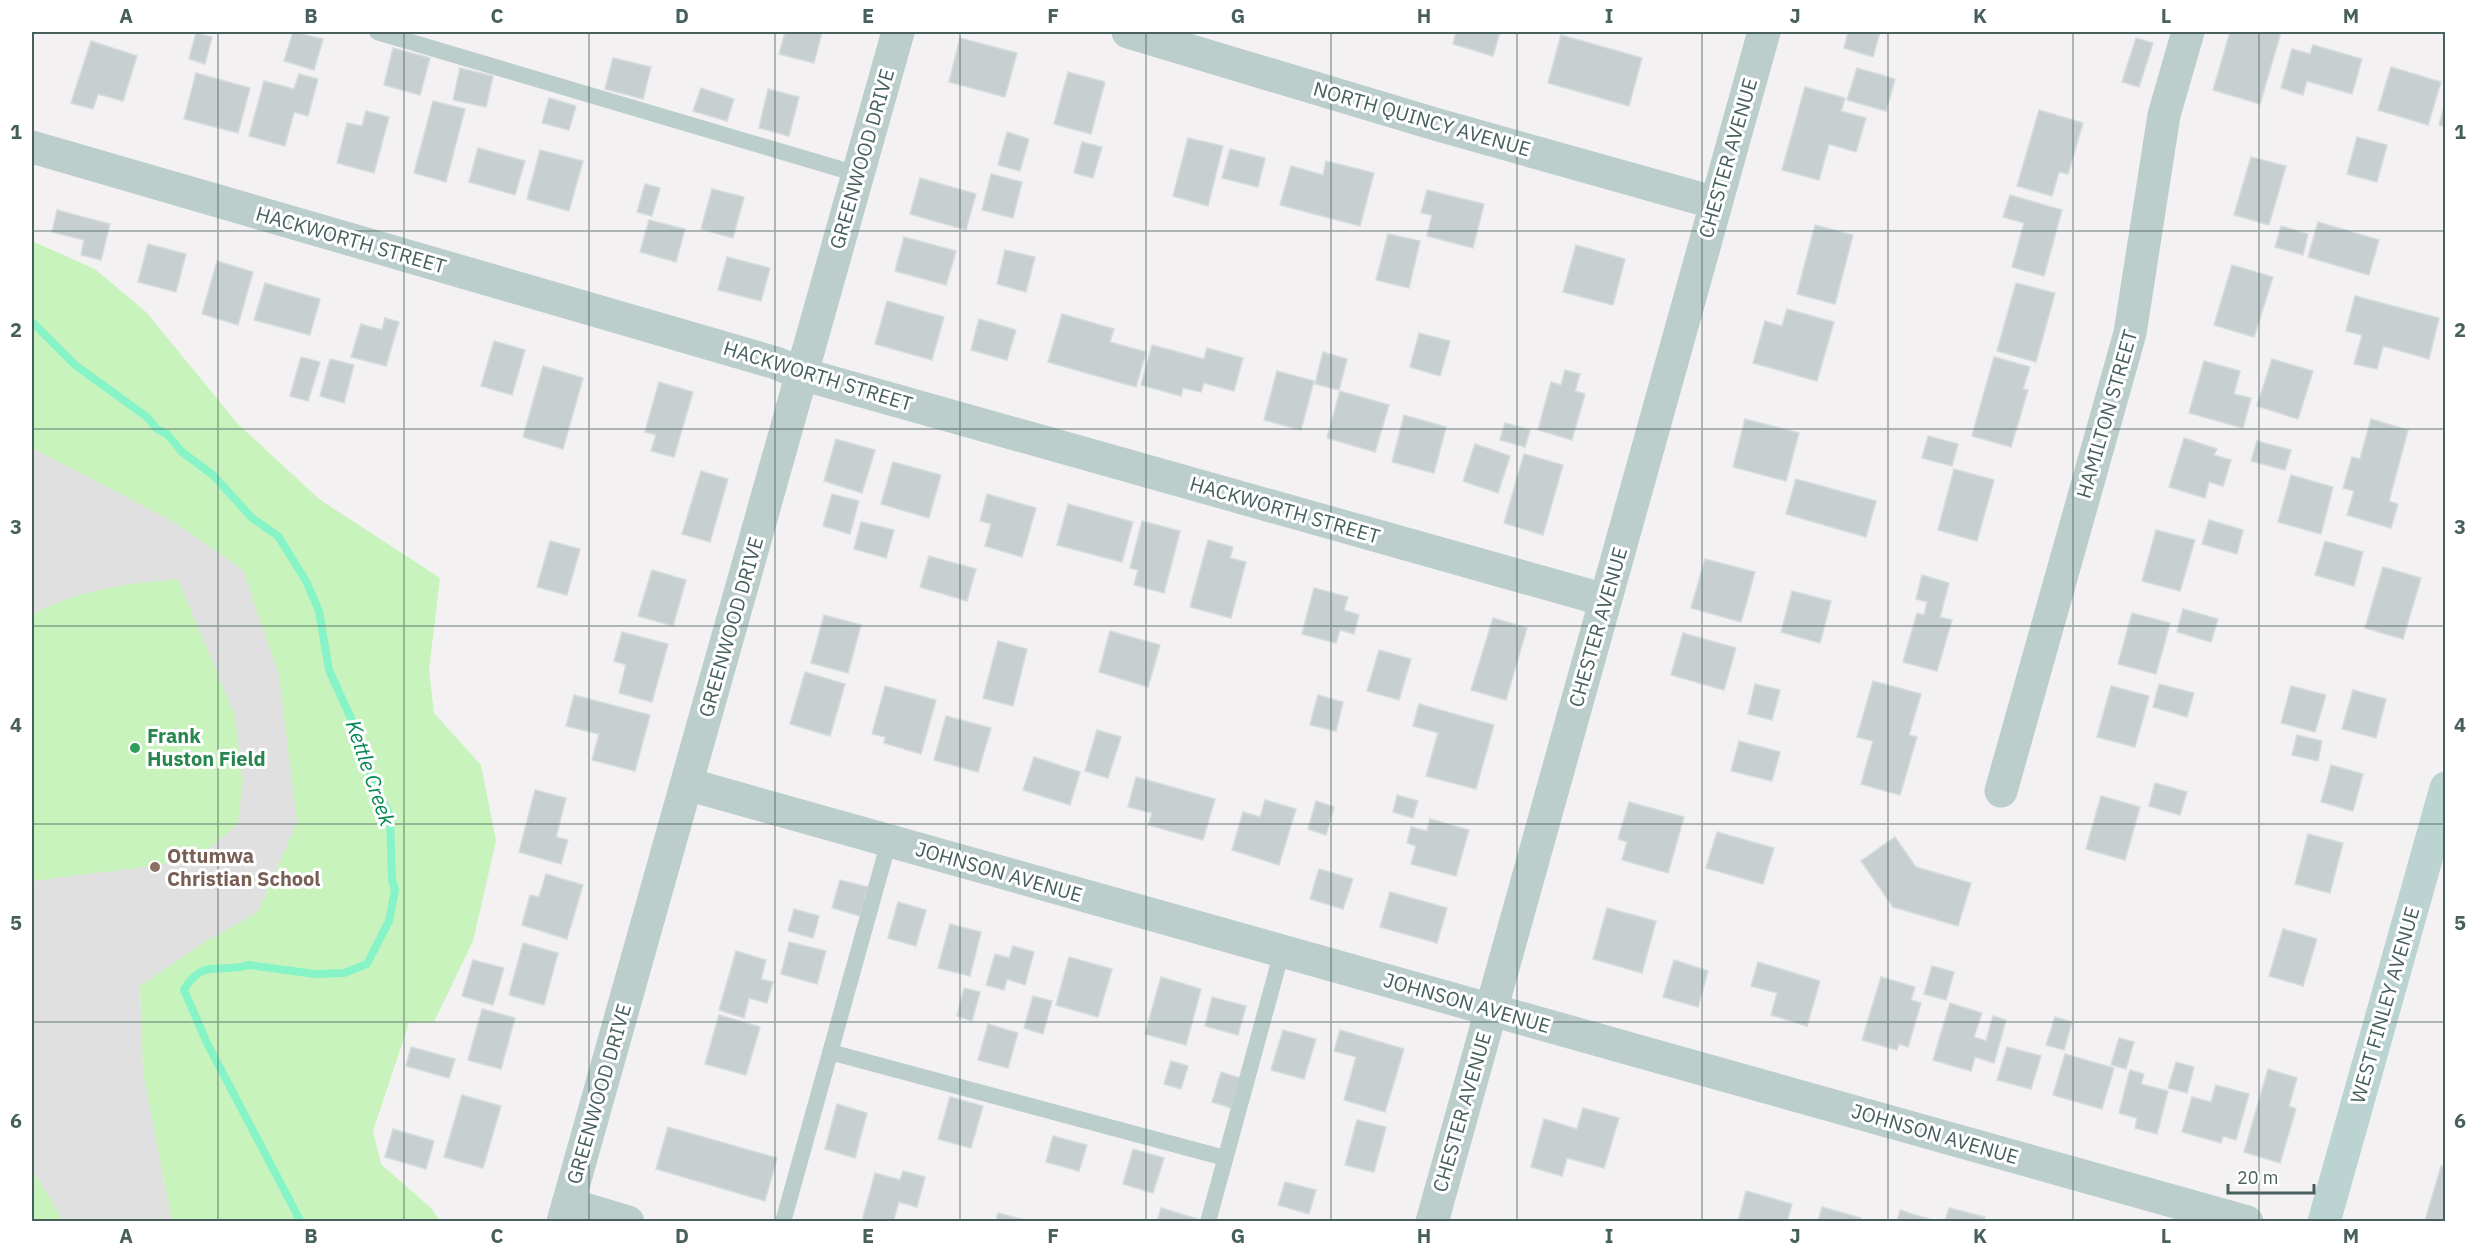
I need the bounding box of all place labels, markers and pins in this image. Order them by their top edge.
place label: Frank Huston Field [147,722,266,772]
marker: Frank Huston Field [128,741,142,755]
place label: Ottumwa Christian School [167,842,320,892]
marker: Ottumwa Christian School [148,860,162,874]

